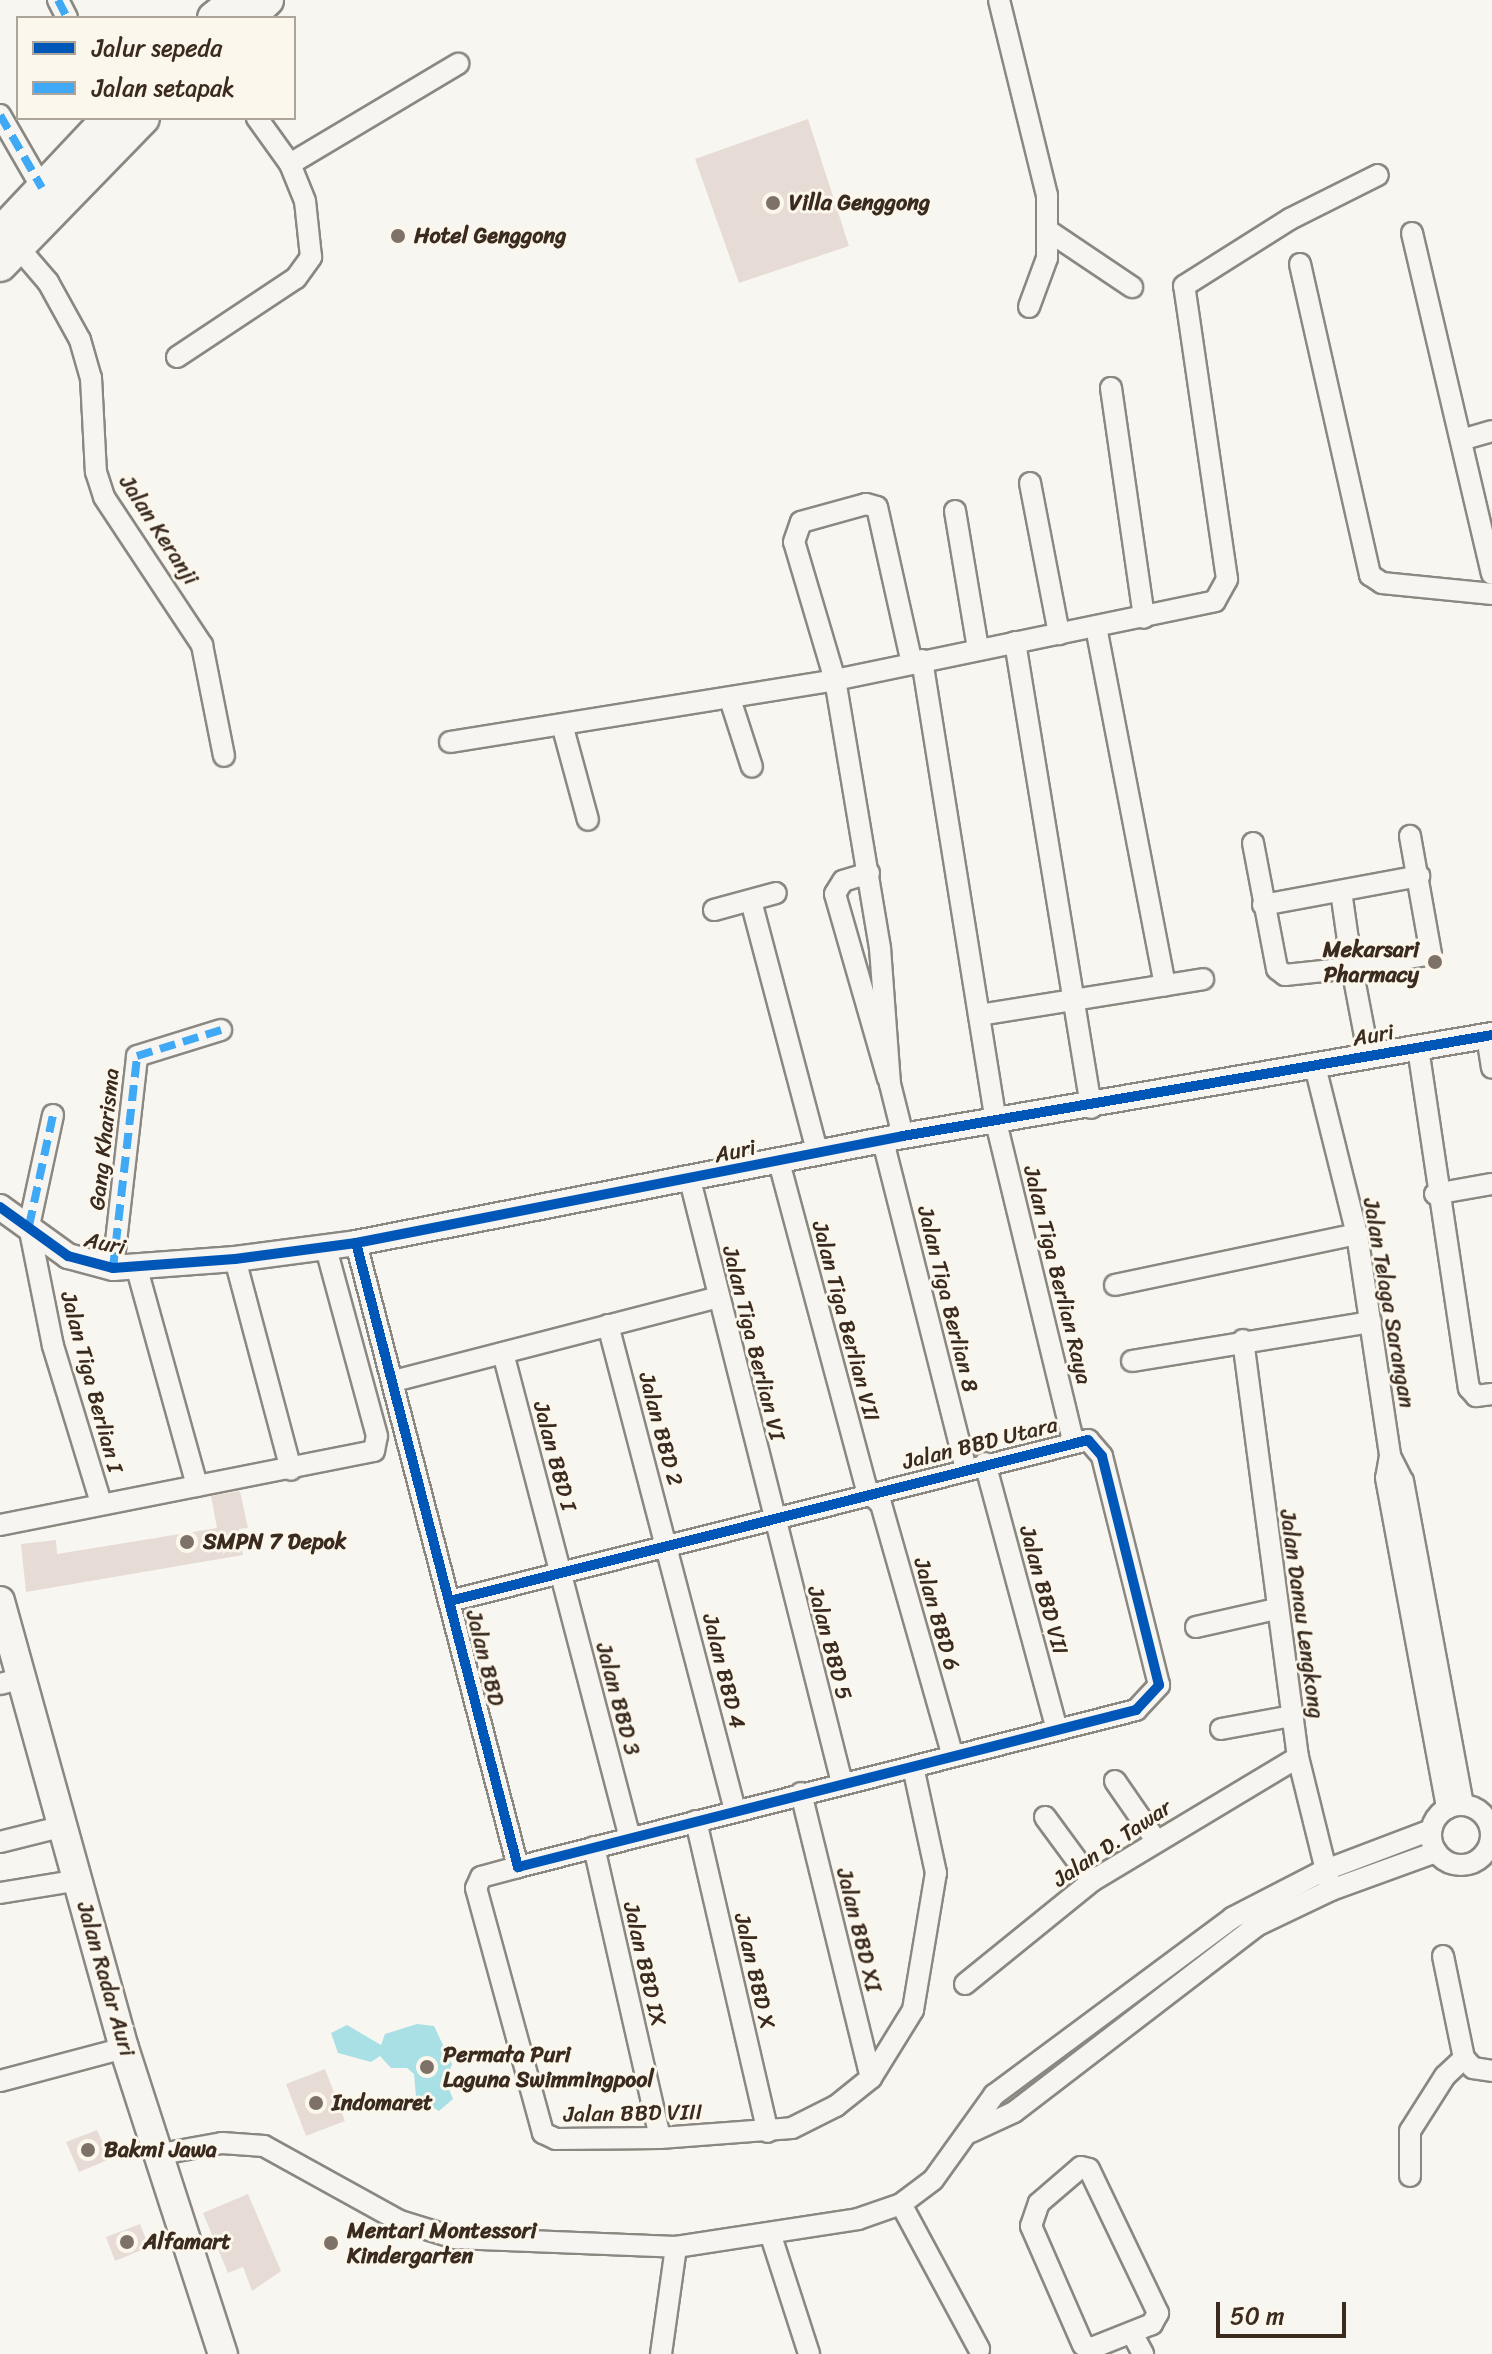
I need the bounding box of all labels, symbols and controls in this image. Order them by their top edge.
legend [16,16,296,120]
text: Jalur sepeda [92,27,222,69]
text: Jalan setapak [92,67,235,109]
place label: Villa Genggong [789,190,931,216]
marker: Villa Genggong [764,194,782,212]
place label: Hotel Genggong [414,223,567,249]
marker: Hotel Genggong [389,227,407,245]
street label: Jalan Keranji [114,470,204,590]
place label: Mekarsari Pharmacy [1323,936,1419,988]
marker: Mekarsari Pharmacy [1426,953,1444,971]
street label: Auri [1350,1018,1396,1052]
street label: Gang Kharisma [83,1067,125,1211]
street label: Auri [712,1134,758,1168]
street label: Jalan Tiga Berlian Raya [1018,1163,1098,1387]
street label: Jalan Telaga Sarangan [1357,1195,1421,1411]
street label: Jalan Tiga Berlian 8 [912,1203,984,1395]
street label: Jalan Tiga Berlian VII [807,1218,885,1424]
street label: Auri [82,1226,128,1260]
street label: Jalan Tiga Berlian VI [717,1243,791,1443]
street label: Jalan Tiga Berlian I [55,1289,129,1475]
street label: Jalan BBD 2 [633,1370,689,1488]
street label: Jalan BBD I [528,1399,582,1513]
street label: Jalan BBD Utara [900,1411,1060,1475]
street label: Jalan Danau Lengkong [1274,1508,1330,1720]
street label: Jalan BBD VII [1014,1523,1074,1657]
place label: SMPN 7 Depok [203,1529,346,1555]
marker: SMPN 7 Depok [178,1533,196,1551]
street label: Jalan BBD 6 [908,1555,966,1673]
street label: Jalan BBD 5 [802,1583,858,1703]
street label: Jalan BBD [460,1608,510,1708]
street label: Jalan BBD 4 [697,1611,751,1731]
street label: Jalan BBD 3 [590,1640,646,1758]
street label: Jalan D. Tawar [1047,1793,1177,1893]
street label: Jalan BBD XI [831,1866,887,1994]
street label: Jalan Radar Auri [71,1899,141,2059]
street label: Jalan BBD IX [618,1899,672,2029]
street label: Jalan BBD X [729,1911,781,2031]
place label: Permata Puri Laguna Swimmingpool [443,2041,654,2092]
marker: Permata Puri Laguna Swimmingpool [418,2058,436,2076]
place label: Indomaret [332,2090,433,2116]
marker: Indomaret [307,2094,325,2112]
street label: Jalan BBD VIII [564,2099,702,2127]
place label: Bakmi Jawa [104,2137,217,2163]
marker: Bakmi Jawa [79,2141,97,2159]
place label: Mentari Montessori Kindergarten [347,2217,537,2268]
place label: Alfamart [143,2229,231,2255]
marker: Alfamart [118,2233,136,2251]
marker: Mentari Montessori Kindergarten [322,2234,340,2252]
scale bar [1220,2286,1350,2336]
text: 50 m [1230,2295,1285,2337]

